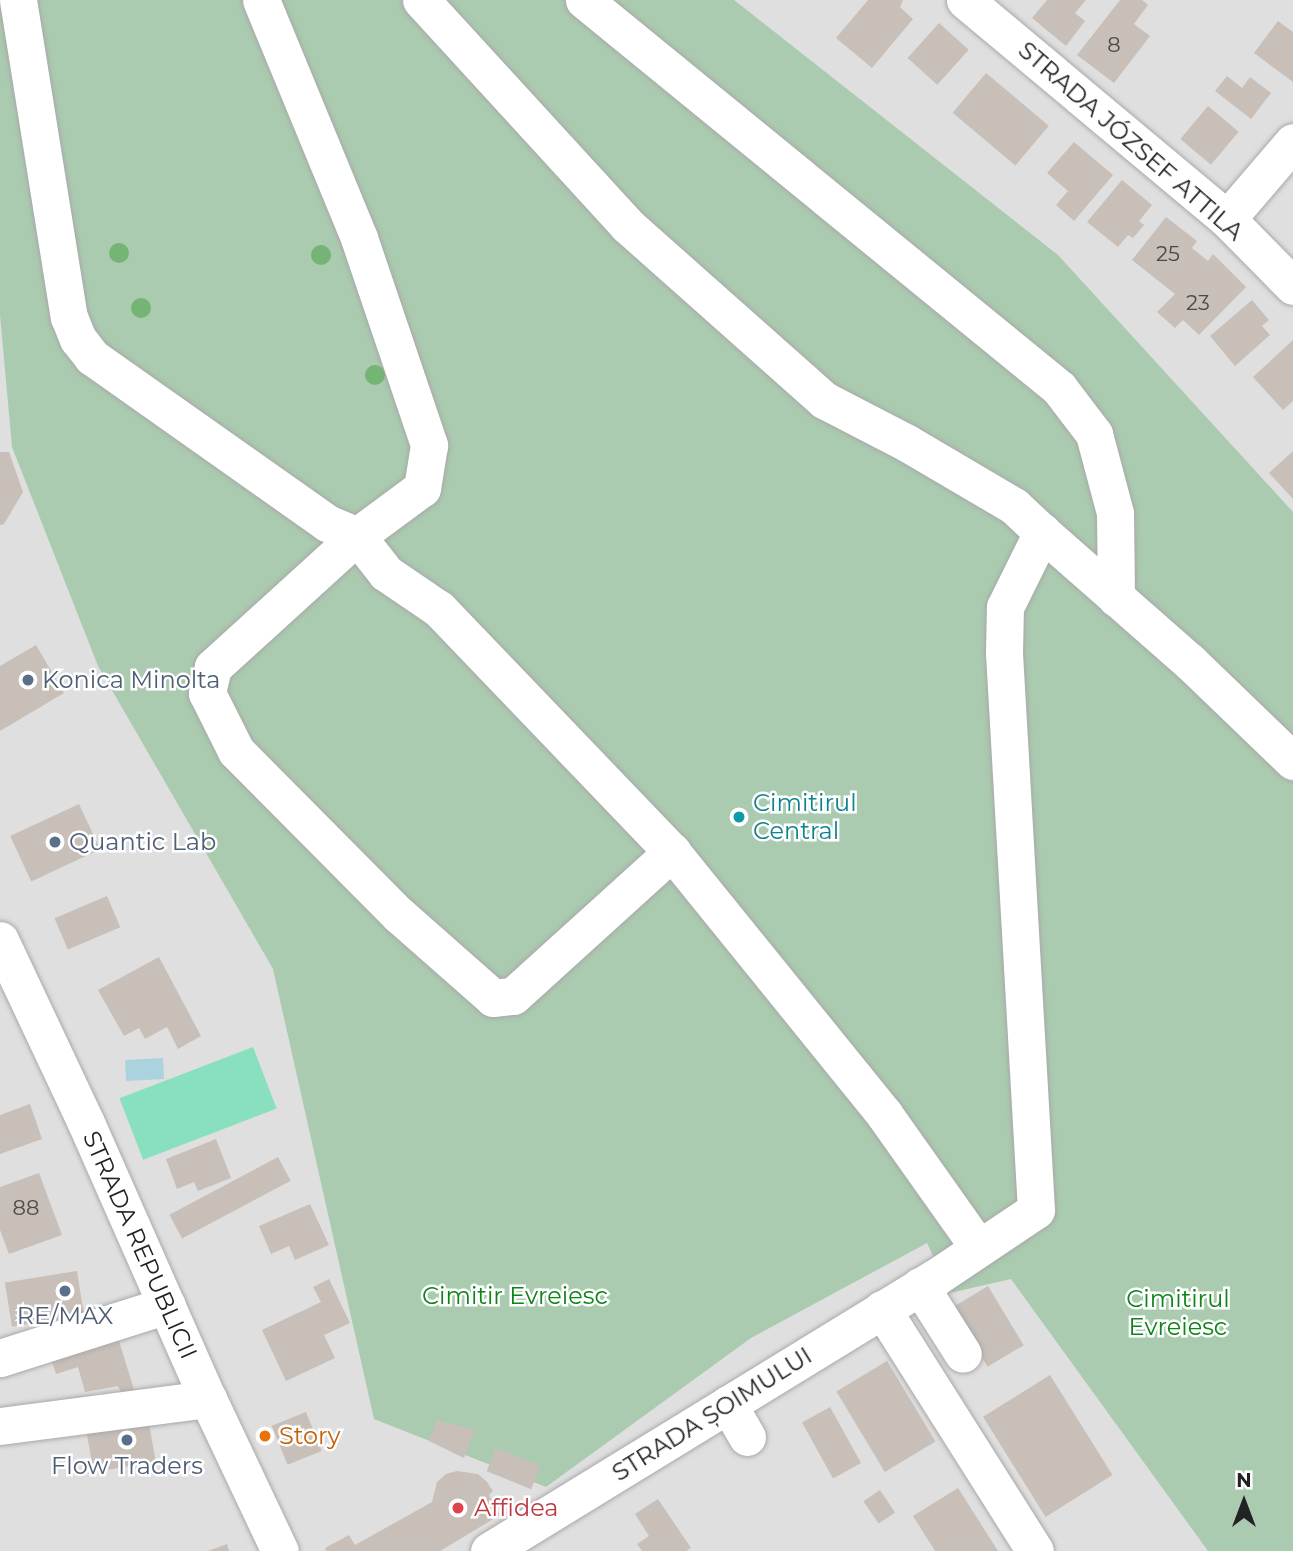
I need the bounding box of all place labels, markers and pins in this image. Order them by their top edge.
place label: Konica Minolta [42,666,220,694]
marker: Konica Minolta [20,672,36,688]
place label: Cimitirul Central [753,789,857,845]
marker: Cimitirul Central [731,809,747,825]
place label: Quantic Lab [69,828,216,856]
marker: Quantic Lab [47,834,63,850]
marker: RE/MAX [57,1283,73,1299]
place label: RE/MAX [17,1302,113,1330]
place label: Story [279,1422,341,1450]
marker: Story [257,1428,273,1444]
marker: Flow Traders [119,1432,135,1448]
place label: Flow Traders [51,1452,203,1480]
place label: Affidea [474,1494,559,1522]
marker: Affidea [448,1498,468,1518]

